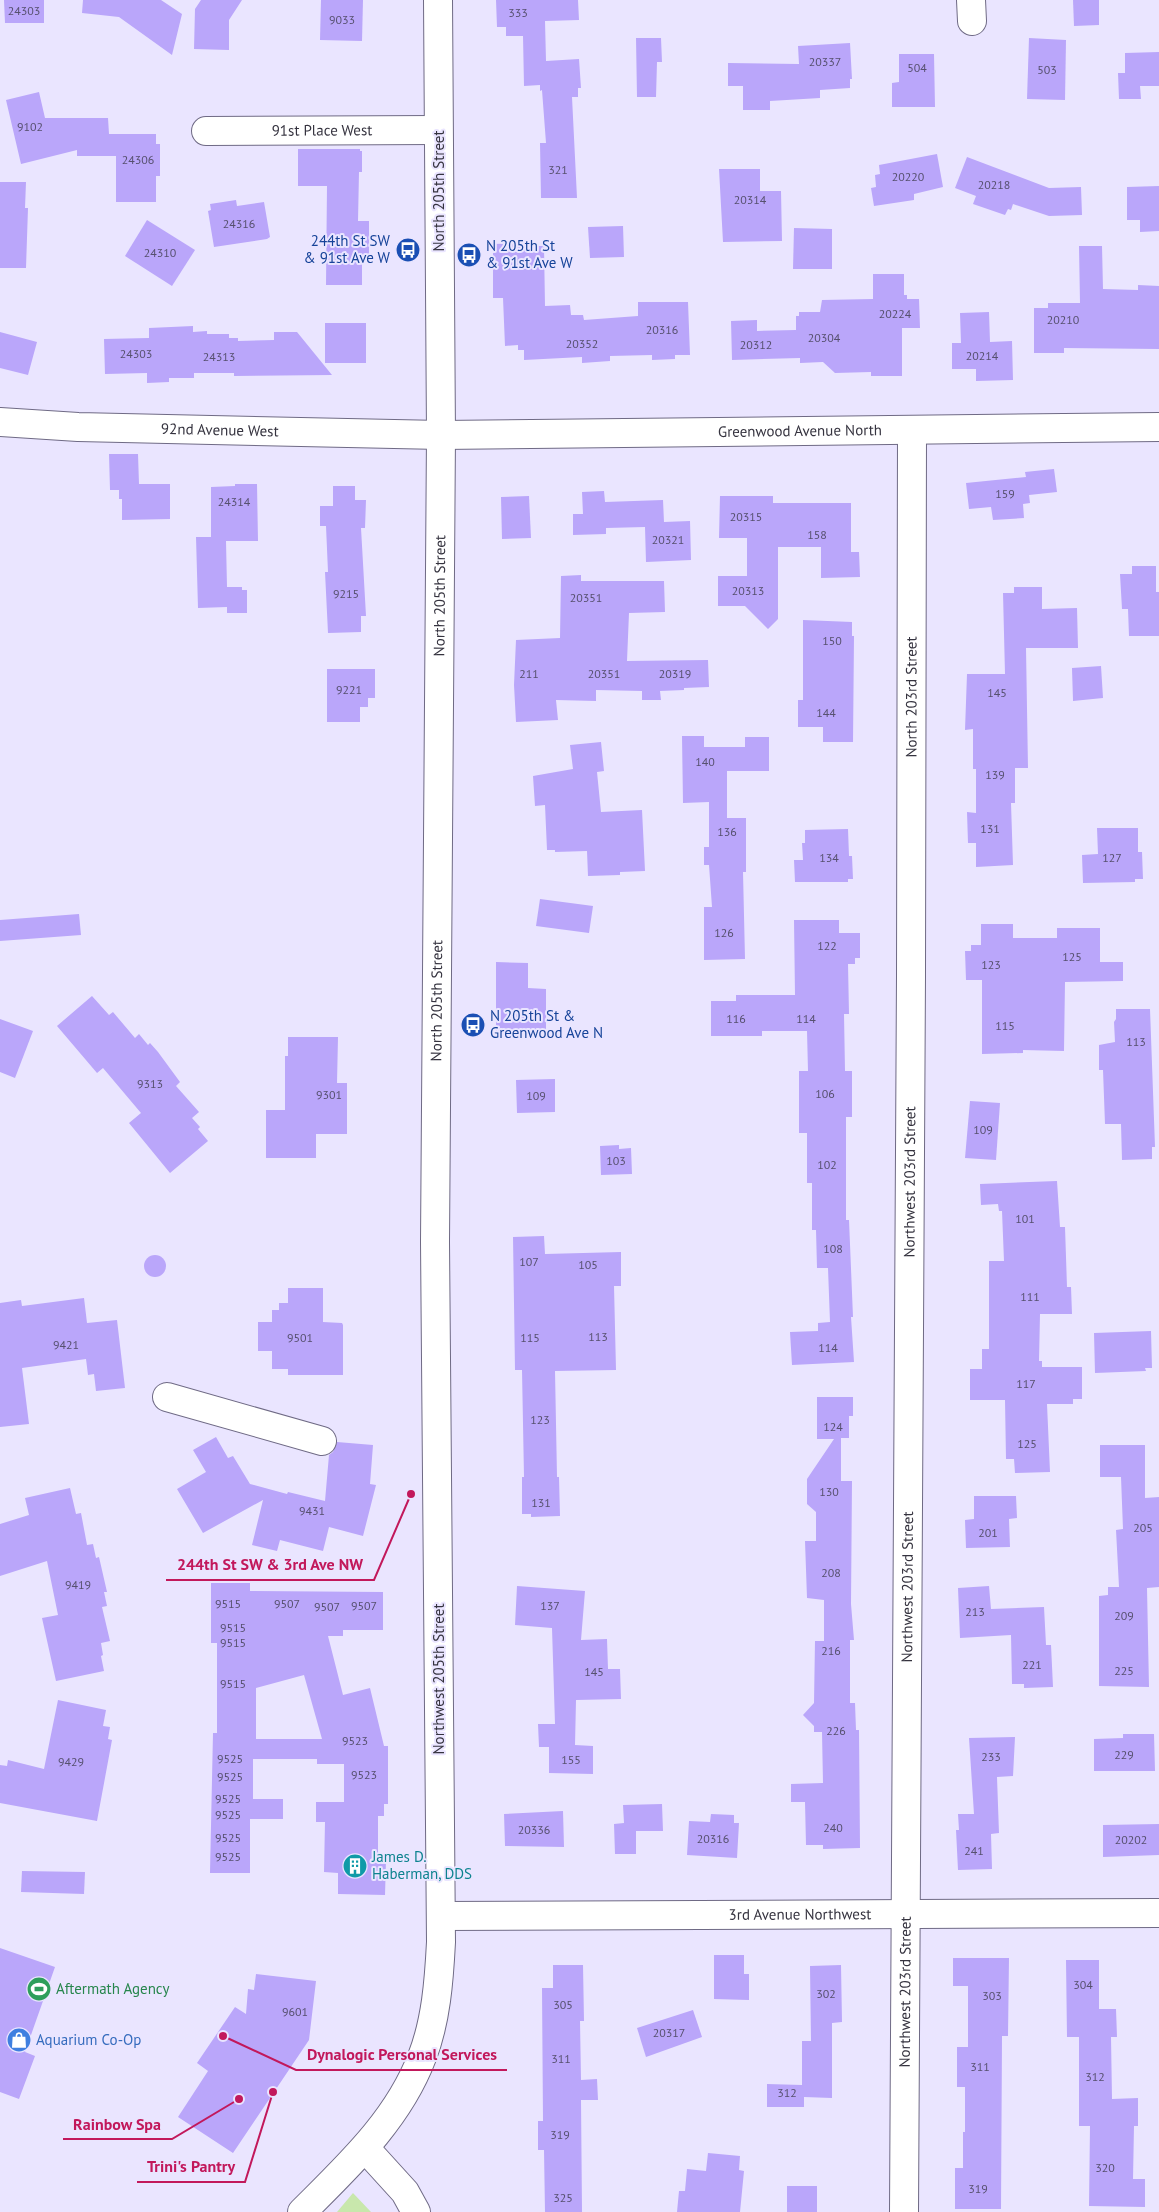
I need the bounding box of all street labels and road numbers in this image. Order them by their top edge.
street label: 91st Place West [272,120,372,140]
street label: North 205th Street [429,130,448,252]
street label: 92nd Avenue West [161,419,279,440]
street label: Greenwood Avenue North [718,420,882,441]
street label: North 205th Street [429,535,449,656]
street label: North 203rd Street [901,636,921,758]
street label: North 205th Street [426,940,446,1061]
street label: Northwest 203rd Street [899,1106,919,1258]
street label: Northwest 203rd Street [897,1511,917,1663]
street label: Northwest 205th Street [429,1604,448,1755]
street label: 3rd Avenue Northwest [729,1904,871,1924]
street label: Northwest 203rd Street [895,1916,915,2068]

